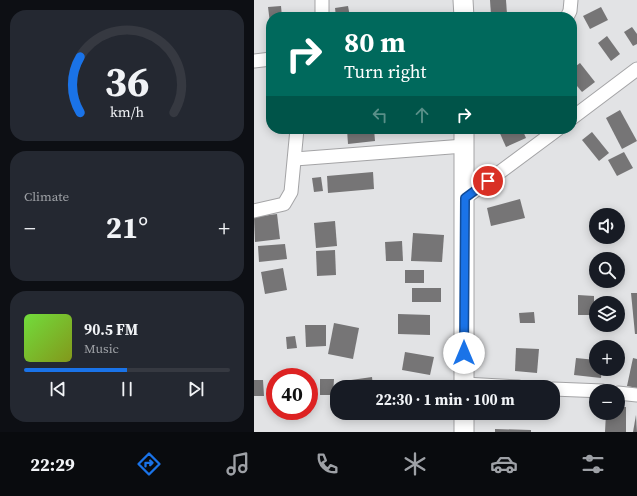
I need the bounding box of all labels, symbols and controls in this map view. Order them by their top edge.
text: 80 m [344,23,406,61]
icon: right [278,28,330,80]
text: 36 [104,53,150,110]
text: Turn right [344,59,426,84]
text: km/h [110,102,144,122]
icon: left [369,104,391,126]
icon: ahead [411,104,433,126]
icon: right [453,104,475,126]
pin [471,164,505,198]
icon: arrive [477,170,499,192]
text: Climate [24,188,69,205]
text: 21° [106,207,148,248]
map controls [589,208,625,420]
button: sound [589,208,625,244]
text: − [24,213,36,243]
text: + [218,213,230,243]
button: search [589,252,625,288]
button: layers [589,296,625,332]
text: 90.5 FM [84,319,138,340]
position arrow [443,332,485,374]
text: Music [84,340,119,357]
button: + [589,340,625,376]
speed limit sign: 40 [266,368,318,420]
icon: previous [47,378,69,400]
icon: pause [116,378,138,400]
icon: next [185,378,207,400]
button: − [589,384,625,420]
text: 22:30 · 1 min · 100 m [376,389,515,410]
icon: directions [135,450,163,478]
icon: music [224,450,252,478]
icon: phone [313,450,341,478]
icon: climate [401,450,429,478]
icon: car [490,450,518,478]
icon: filters [579,450,607,478]
text: 22:29 [30,452,75,477]

